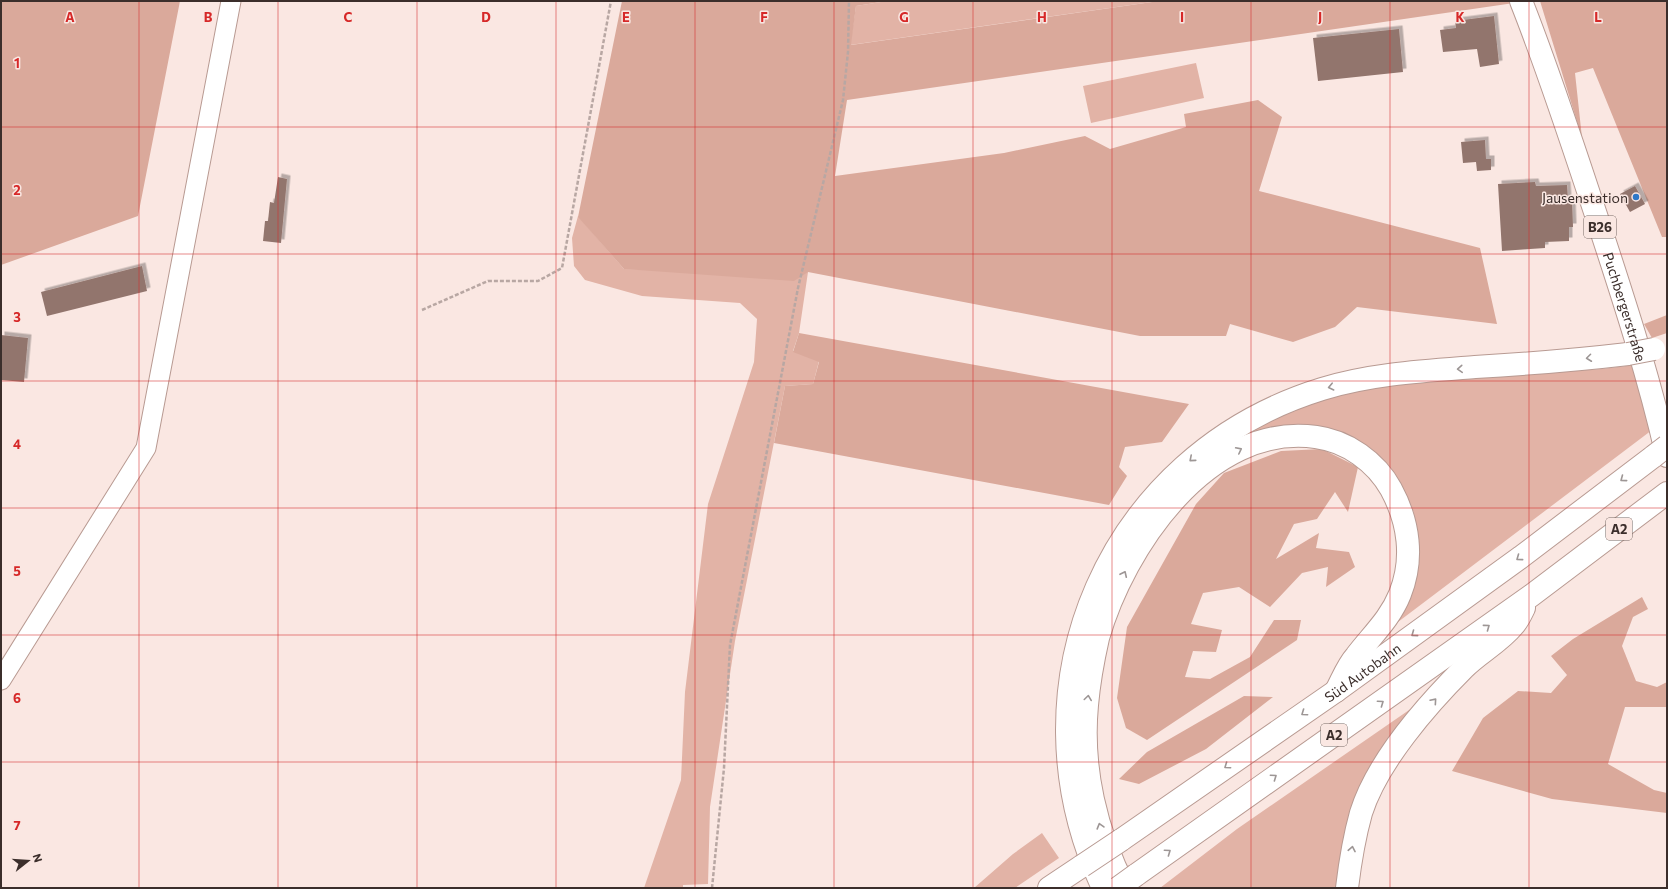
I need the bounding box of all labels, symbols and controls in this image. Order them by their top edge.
text: A [65,9,75,25]
text: B [204,9,213,25]
text: C [344,9,353,25]
text: D [481,9,491,25]
text: E [622,9,630,25]
text: F [760,9,768,25]
text: G [899,9,909,25]
text: H [1037,9,1047,25]
text: I [1180,9,1184,25]
text: J [1318,9,1322,25]
text: K [1455,9,1465,25]
text: L [1594,9,1602,25]
text: 1 [14,55,20,71]
text: 2 [13,182,21,198]
place label: Jausenstation [1542,189,1628,206]
marker: Jausenstation [1631,192,1641,202]
road number: B26 [1584,216,1616,238]
street label: Puchbergerstraße [1600,250,1650,363]
text: 3 [13,309,21,325]
one-way arrow [1586,353,1592,362]
one-way arrow [1457,364,1463,373]
one-way arrow [1328,382,1334,390]
text: 4 [13,436,21,452]
one-way arrow [1235,447,1242,455]
one-way arrow [1190,454,1197,461]
one-way arrow [1620,475,1627,482]
road number: A2 [1606,518,1632,540]
one-way arrow [1517,553,1524,560]
text: 5 [13,563,21,579]
one-way arrow [1119,570,1127,578]
one-way arrow [1482,625,1489,632]
one-way arrow [1411,630,1418,637]
street label: Süd Autobahn [1321,639,1404,705]
text: 6 [13,690,21,706]
one-way arrow [1083,695,1092,701]
one-way arrow [1429,698,1436,705]
one-way arrow [1376,701,1383,708]
one-way arrow [1301,708,1308,715]
road number: A2 [1321,724,1347,746]
one-way arrow [1224,761,1231,768]
one-way arrow [1270,775,1277,782]
text: 7 [13,817,21,833]
one-way arrow [1096,823,1105,830]
north arrow [8,841,48,881]
one-way arrow [1348,846,1356,852]
one-way arrow [1164,849,1171,857]
text: N [31,852,45,864]

